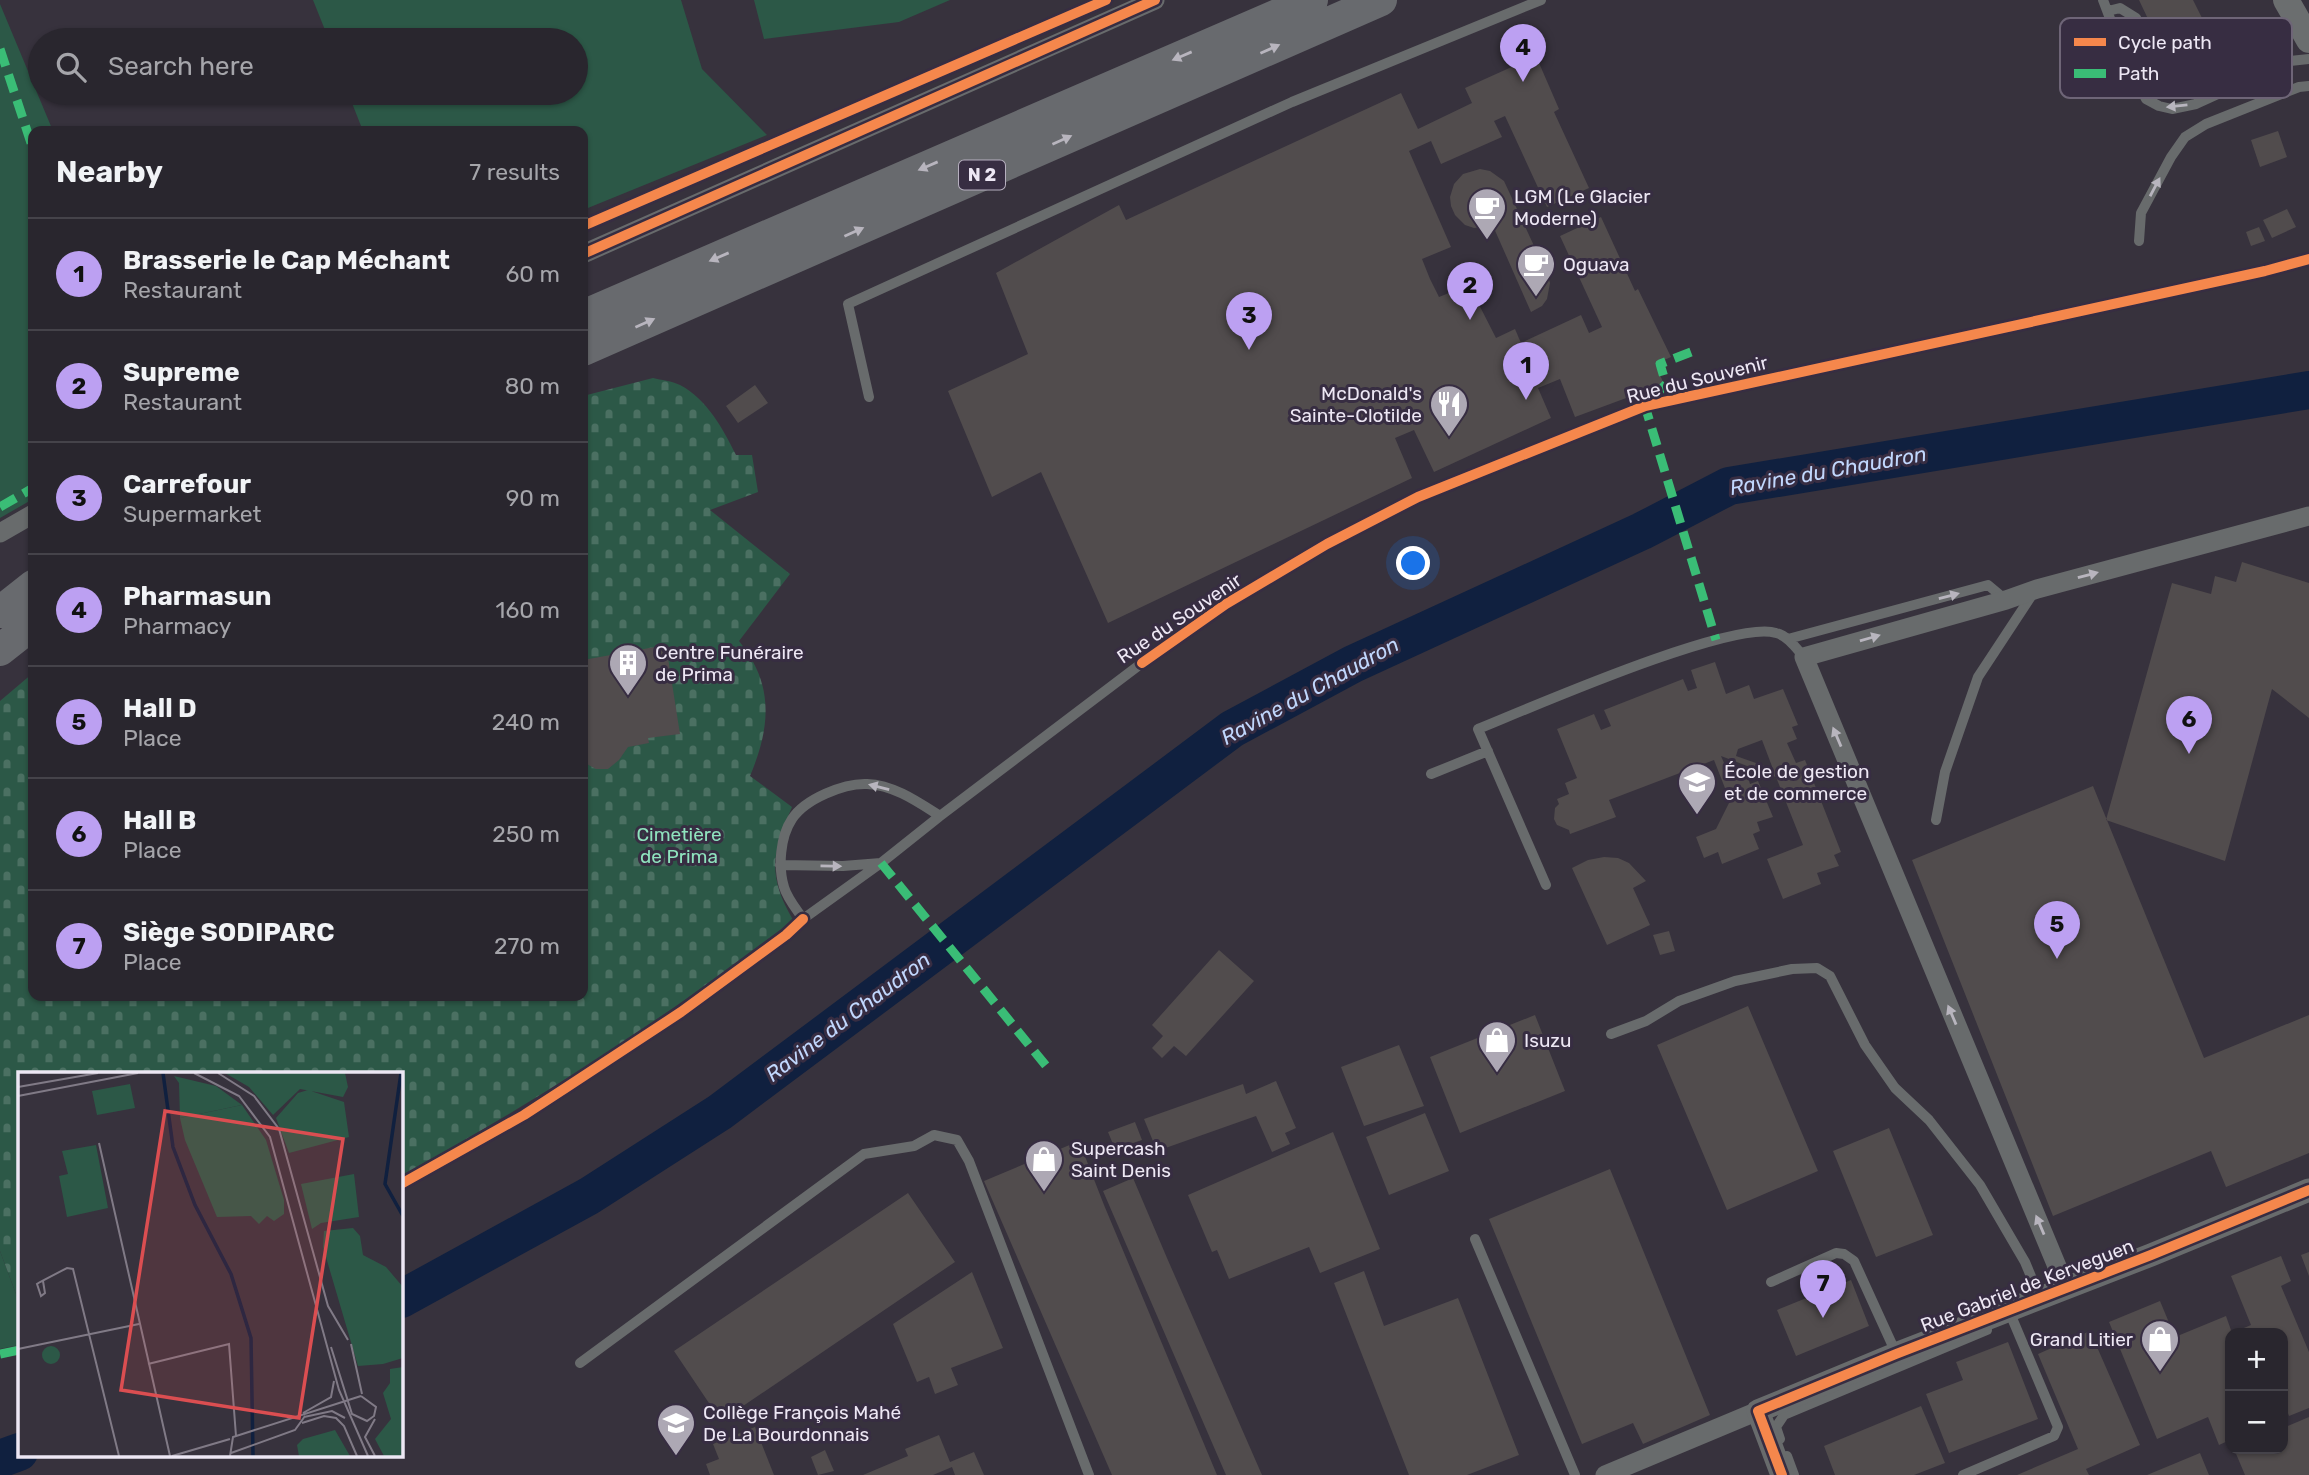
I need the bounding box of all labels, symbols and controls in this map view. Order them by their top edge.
legend [2060,18,2292,98]
pin: 4 [1500,24,1546,82]
search box [28,28,588,105]
text: Cycle path [2118,31,2212,54]
one-way arrow [1260,43,1280,55]
icon: search [52,48,90,86]
text: Search here [108,51,254,82]
one-way arrow [1171,51,1192,62]
text: Path [2118,62,2159,85]
one-way arrow [2166,101,2188,112]
one-way arrow [1052,134,1072,146]
text: Nearby [56,154,163,190]
text: 7 results [469,158,560,186]
one-way arrow [918,160,938,172]
road number: N 2 [959,160,1005,190]
one-way arrow [2149,177,2161,197]
place label: LGM (Le Glacier Moderne) [1514,185,1651,230]
cafe icon: LGM (Le Glacier Moderne) [1466,186,1508,241]
one-way arrow [843,226,864,237]
cafe icon: Oguava [1515,243,1557,298]
text: Brasserie le Cap Méchant [123,245,450,276]
one-way arrow [708,251,729,262]
place label: Oguava [1563,253,1630,276]
text: 1 [73,260,85,288]
text: 60 m [505,260,560,288]
pin: 2 [1447,262,1493,320]
text: Restaurant [123,276,242,304]
pin: 3 [1226,292,1272,350]
one-way arrow [635,317,655,329]
pin: 1 [1503,342,1549,400]
street label: Rue du Souvenir [1624,351,1771,408]
text: Supreme [123,357,240,388]
text: 2 [72,372,86,400]
text: 80 m [505,372,560,400]
place label: McDonald's Sainte-Clotilde [1290,382,1422,427]
restaurant icon: McDonald's Sainte-Clotilde [1428,383,1470,438]
text: Restaurant [123,388,242,416]
water label: Ravine du Chaudron [1727,441,1928,500]
text: Carrefour [123,469,251,500]
text: 3 [71,484,87,512]
text: 90 m [506,484,560,512]
text: Supermarket [123,500,261,528]
your location [1396,546,1430,580]
street label: Rue du Souvenir [1113,568,1246,668]
one-way arrow [2077,569,2099,580]
text: Pharmasun [123,581,272,612]
one-way arrow [1939,590,1960,600]
text: 4 [71,596,87,624]
text: 160 m [496,596,560,624]
text: Pharmacy [123,612,231,640]
water label: Ravine du Chaudron [1216,631,1403,750]
one-way arrow [1859,633,1880,643]
place label: Centre Funéraire de Prima [655,641,804,686]
building icon: Centre Funéraire de Prima [607,642,649,697]
text: Hall D [123,693,197,724]
pin: 6 [2166,696,2212,754]
text: 5 [72,708,86,736]
text: 240 m [492,708,560,736]
text: Place [123,724,182,752]
one-way arrow [1831,727,1843,747]
place label: École de gestion et de commerce [1724,760,1869,805]
school or university icon: École de gestion et de commerce [1676,761,1718,816]
one-way arrow [868,781,890,792]
text: Hall B [123,805,196,836]
text: 6 [72,820,86,848]
text: 250 m [492,820,560,848]
park label: Cimetière de Prima [636,823,722,868]
text: Place [123,836,182,864]
one-way arrow [820,860,842,872]
pin: 5 [2034,901,2080,959]
text: Siège SODIPARC [123,917,334,948]
text: 7 [72,932,86,960]
text: 270 m [494,932,560,960]
water label: Ravine du Chaudron [760,947,935,1087]
text: Place [123,948,182,976]
one-way arrow [1947,1004,1958,1025]
shop icon: Isuzu [1476,1019,1518,1074]
place label: Isuzu [1524,1029,1571,1052]
inset map [18,1072,402,1458]
place label: Supercash Saint Denis [1071,1137,1171,1182]
shop icon: Supercash Saint Denis [1023,1138,1065,1193]
one-way arrow [2034,1214,2045,1235]
street label: Rue Gabriel de Kerveguen [1917,1234,2137,1337]
pin: 7 [1800,1260,1846,1318]
shop icon: Grand Litier [2139,1318,2181,1373]
place label: Grand Litier [2030,1328,2134,1351]
map controls [2225,1328,2288,1454]
button: + [2225,1328,2288,1391]
button: − [2225,1391,2288,1454]
place label: Collège François Mahé De La Bourdonnais [703,1401,901,1446]
school or university icon: Collège François Mahé De La Bourdonnais [655,1402,697,1457]

